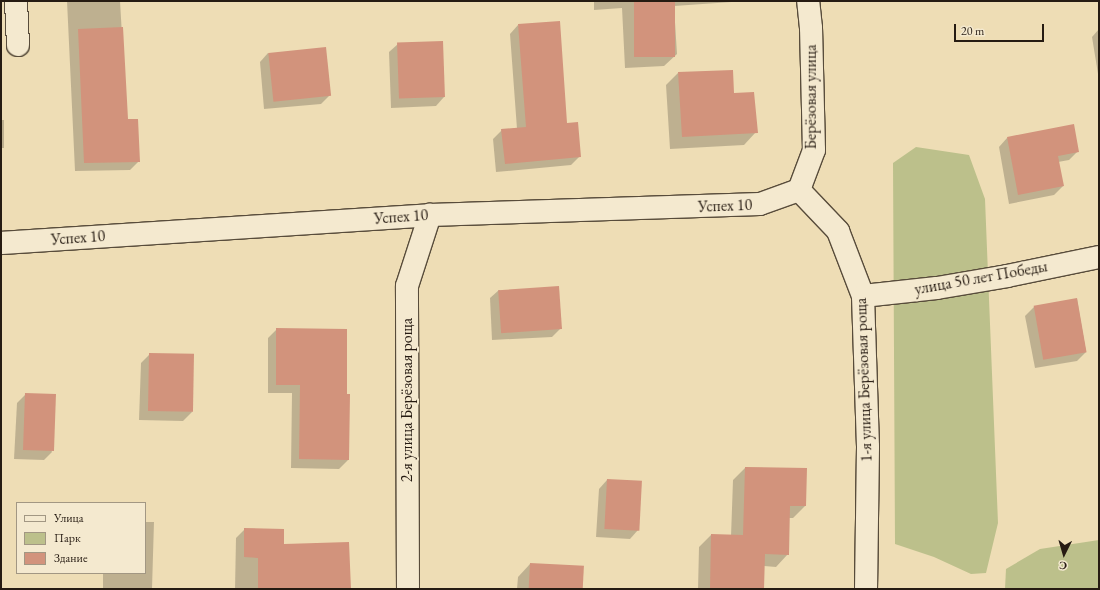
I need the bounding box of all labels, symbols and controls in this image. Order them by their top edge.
scale bar [956,16,1046,42]
text: 20 m [961,23,984,39]
street label: Берёзовая улица [801,44,821,150]
street label: Успех 10 [698,195,752,217]
street label: Успех 10 [373,206,429,228]
street label: Успех 10 [50,227,106,249]
street label: улица 50 лет Победы [913,257,1049,299]
street label: 1-я улица Берёзовая роща [852,298,876,462]
street label: 2-я улица Берёзовая роща [397,318,417,482]
legend [16,502,146,574]
text: Улица [54,510,84,526]
text: Парк [54,530,81,546]
north arrow [1044,534,1084,574]
text: Здание [54,550,88,566]
text: С [1058,559,1067,573]

